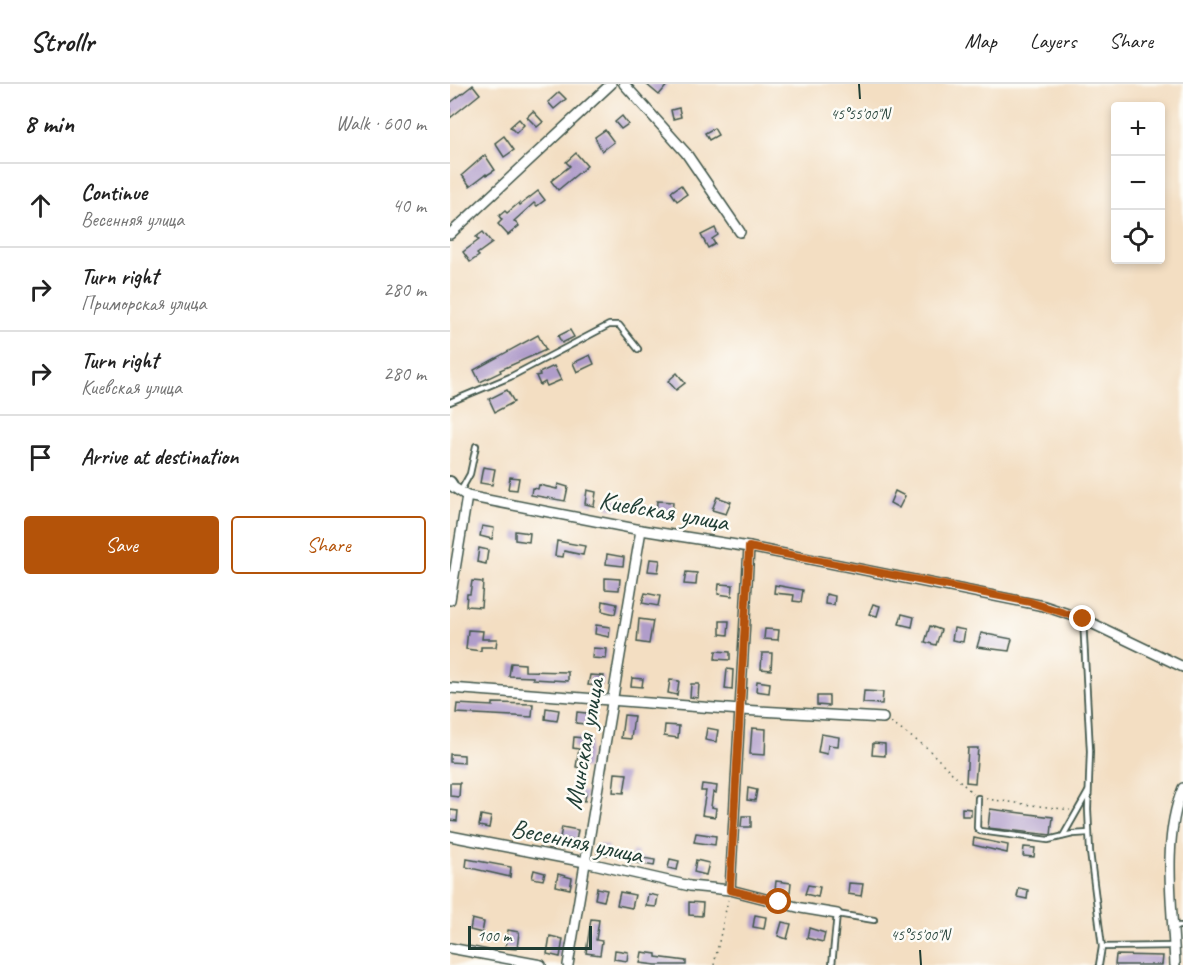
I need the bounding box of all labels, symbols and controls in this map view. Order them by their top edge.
text: Strollr [30,24,94,59]
text: Map [964,28,997,54]
text: Layers [1030,28,1076,54]
text: Share [1109,28,1153,54]
map controls [1111,102,1165,264]
button: + [1111,102,1165,156]
text: 45°55'00"N [830,105,893,124]
text: 8 min [24,107,74,140]
text: Walk · 600 m [336,111,426,136]
button: − [1111,156,1165,210]
text: Continue [81,179,147,207]
icon: ahead [24,189,57,222]
text: 40 m [392,193,426,218]
text: Весенняя улица [81,207,184,232]
button: locate [1111,210,1165,264]
text: Turn right [81,263,158,291]
icon: right [24,273,57,306]
text: 280 m [383,277,426,302]
text: Приморская улица [81,291,206,316]
text: Turn right [81,347,158,375]
icon: right [24,357,57,390]
text: 280 m [383,361,426,386]
text: Киевская улица [81,375,182,400]
icon: arrive [24,441,57,474]
text: Arrive at destination [81,443,238,471]
street label: Киевская улица [597,483,733,539]
button: Save [24,516,219,574]
button: Share [231,516,426,574]
route end [1069,605,1095,631]
street label: Минская улица [556,673,612,812]
street label: Весенняя улица [508,811,648,871]
route start [765,888,791,914]
scale bar [468,923,592,950]
text: 100 m [477,926,511,946]
text: 45°55'00"N [890,926,953,945]

